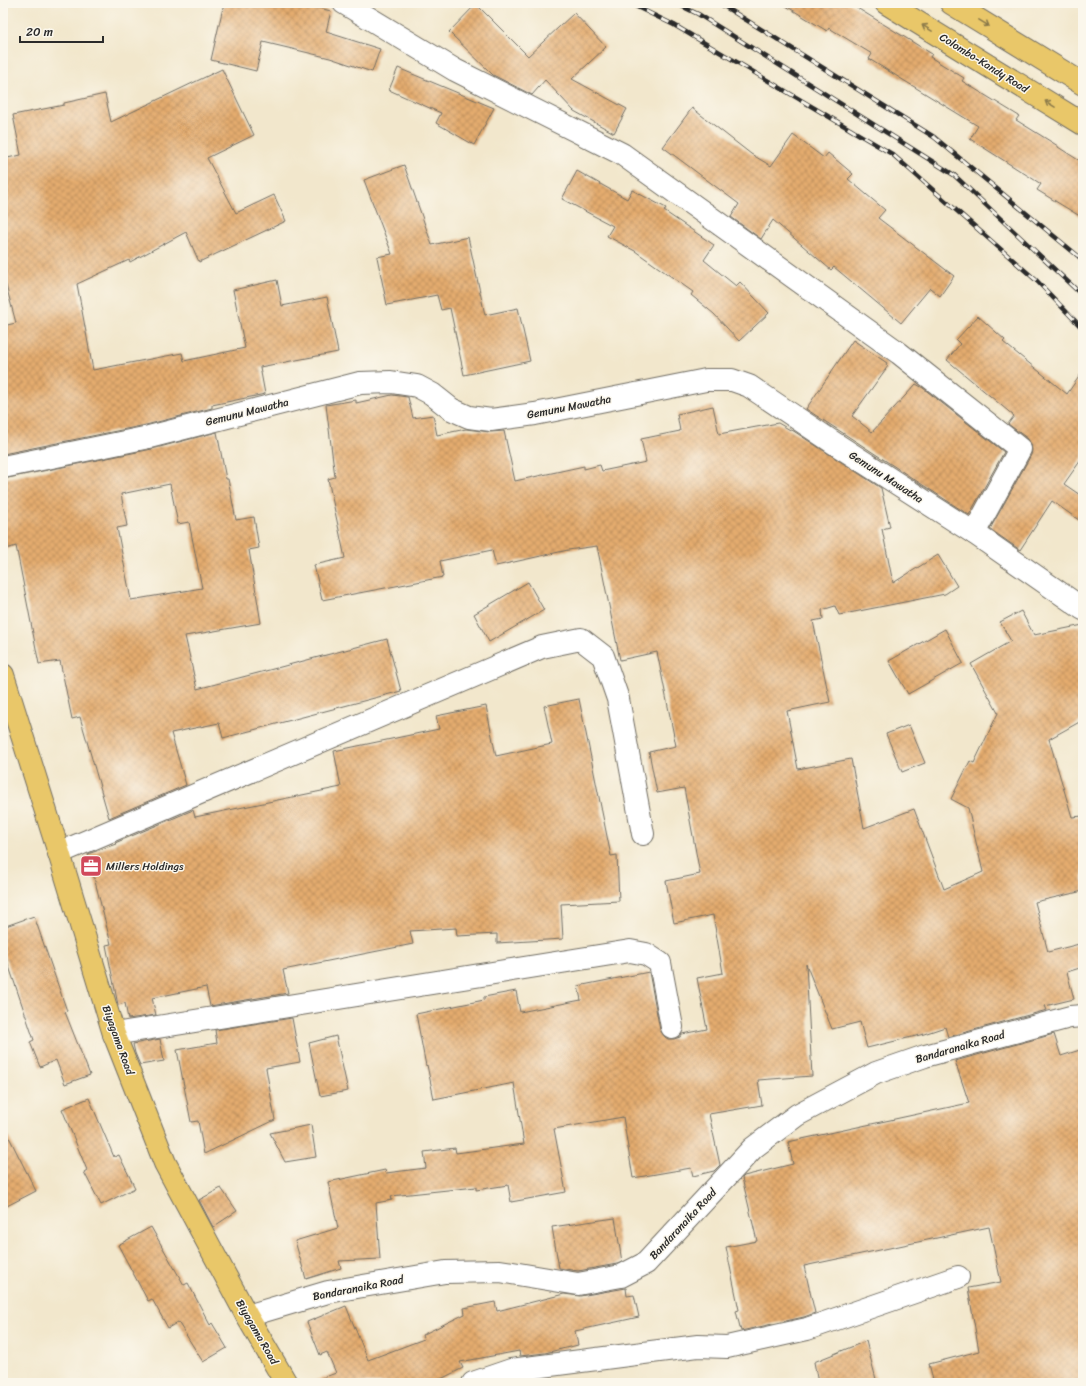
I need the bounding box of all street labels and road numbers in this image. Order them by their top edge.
street label: Colombo-Kandy Road [936,28,1033,99]
street label: Gemunu Mawatha [525,389,613,424]
street label: Gemunu Mawatha [203,392,291,432]
street label: Gemunu Mawatha [845,446,927,508]
street label: Biyagama Road [97,1003,140,1079]
street label: Bandaranaika Road [913,1025,1008,1069]
street label: Bandaranaika Road [645,1183,722,1264]
street label: Bandaranaika Road [311,1270,406,1306]
street label: Biyagama Road [231,1296,284,1369]

